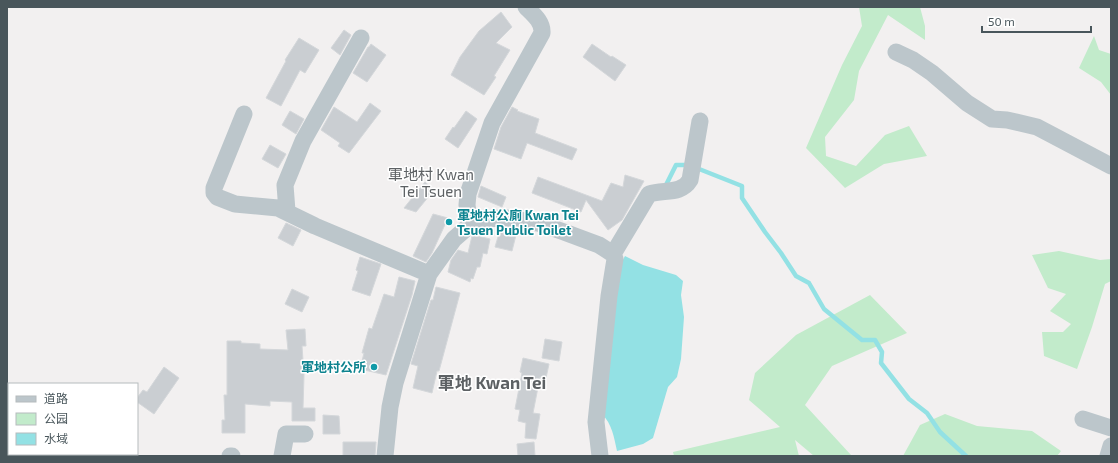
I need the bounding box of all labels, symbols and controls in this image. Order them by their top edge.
scale bar [982,8,1091,34]
text: 50 m [988,14,1015,28]
district label: 軍地村 Kwan Tei Tsuen [388,165,474,200]
place label: 軍地村公廁 Kwan Tei Tsuen Public Toilet [457,207,579,238]
marker: 軍地村公廁 Kwan Tei Tsuen Public Toilet [444,217,454,227]
place label: 軍地村公所 [301,359,366,375]
marker: 軍地村公所 [369,362,379,372]
district label: 軍地 Kwan Tei [438,372,546,392]
legend [8,383,138,455]
text: 道路 [44,391,68,405]
text: 公园 [44,411,68,425]
text: 水域 [44,431,68,445]

